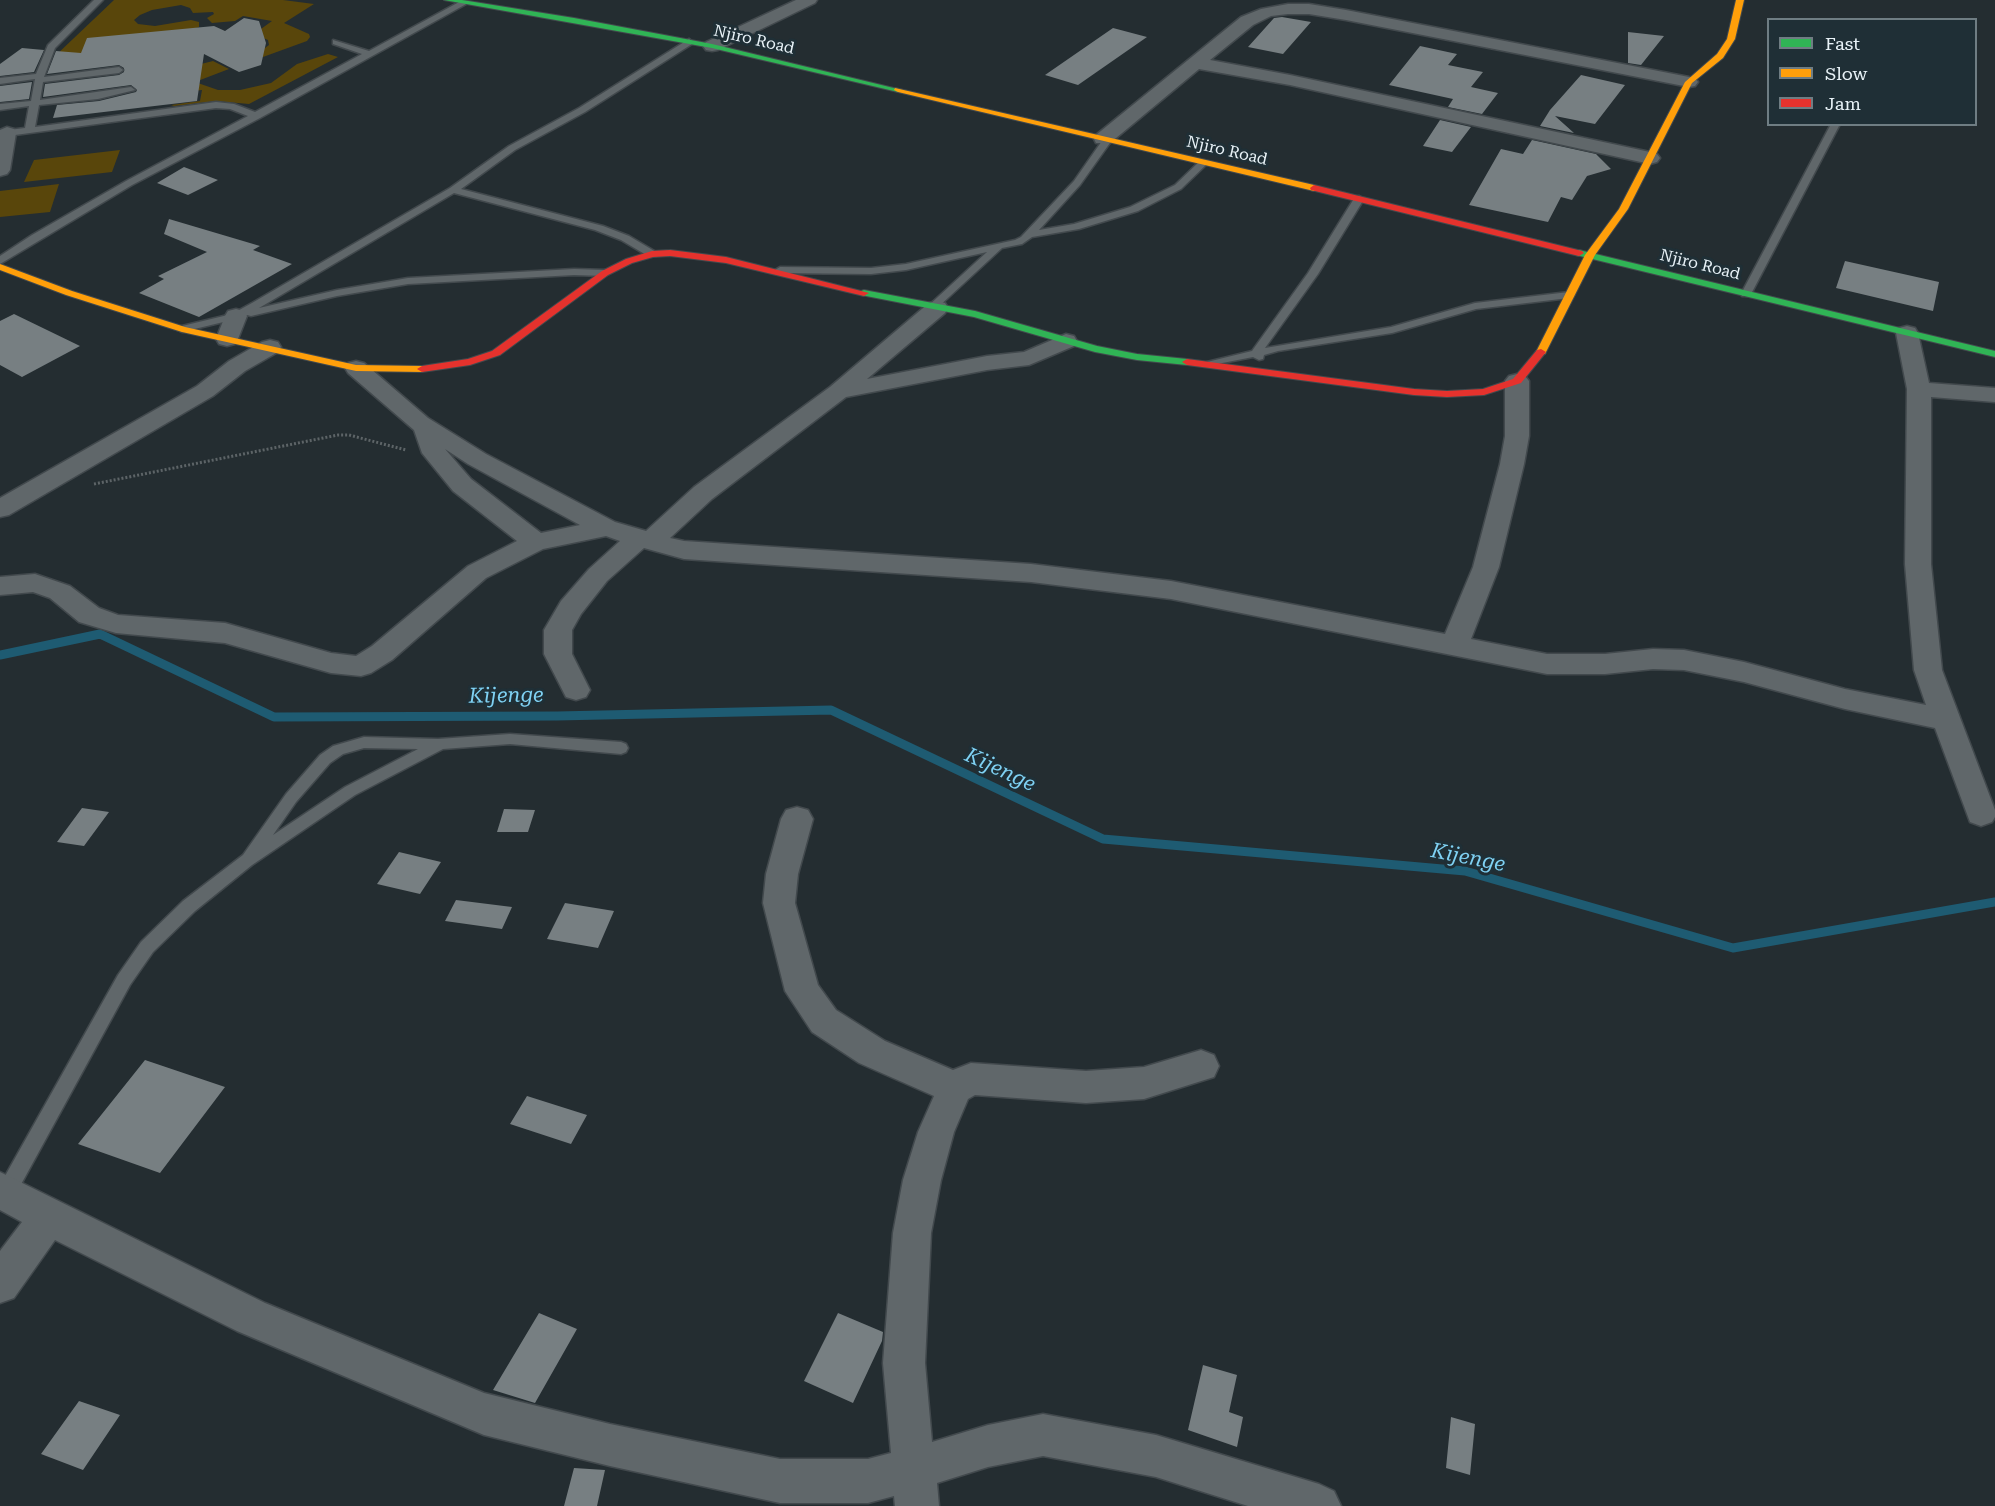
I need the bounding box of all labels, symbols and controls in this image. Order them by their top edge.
legend [1767,18,1977,126]
street label: Njiro Road [712,21,796,59]
text: Fast [1825,33,1860,54]
text: Slow [1825,63,1867,84]
text: Jam [1825,93,1861,114]
street label: Njiro Road [1185,132,1269,170]
street label: Njiro Road [1658,246,1742,284]
water label: Kijenge [468,683,544,709]
water label: Kijenge [961,743,1039,797]
water label: Kijenge [1429,838,1507,878]

